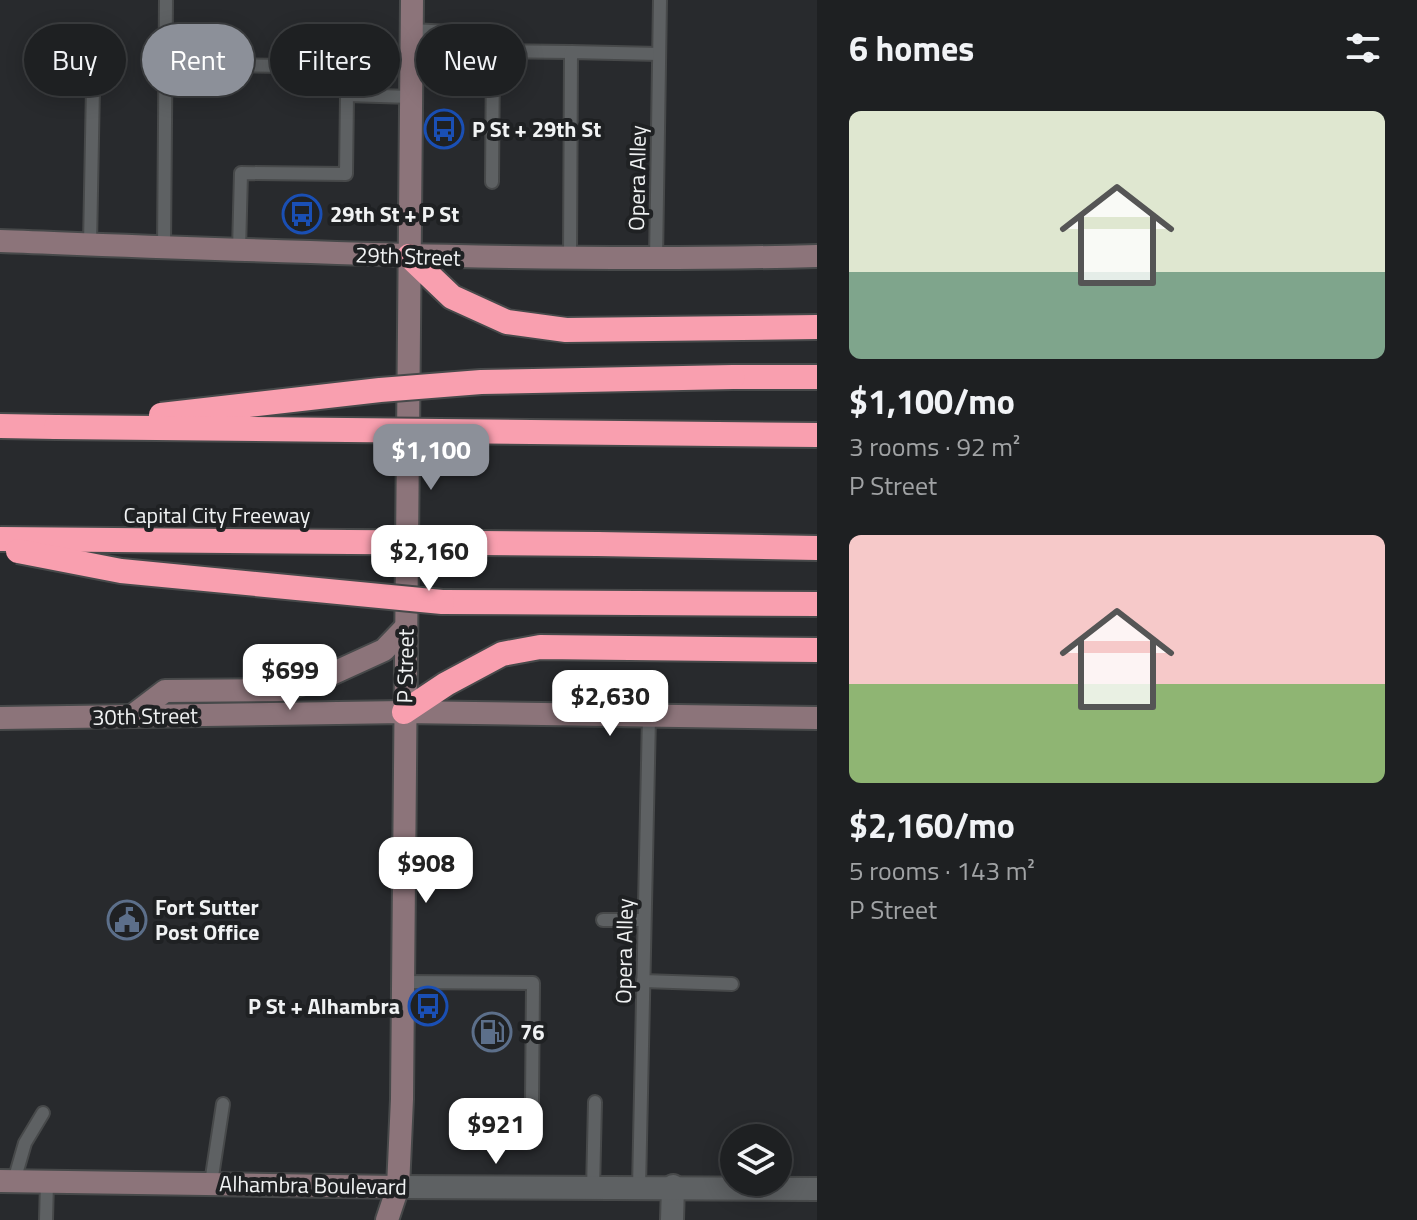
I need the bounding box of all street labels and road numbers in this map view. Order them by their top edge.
street label: Opera Alley [619,125,655,231]
street label: 29th Street [355,237,462,275]
street label: Capital City Freeway [124,498,311,532]
street label: P Street [387,628,423,704]
street label: 30th Street [92,698,198,734]
street label: Opera Alley [606,898,642,1004]
street label: Alhambra Boulevard [219,1166,407,1204]

